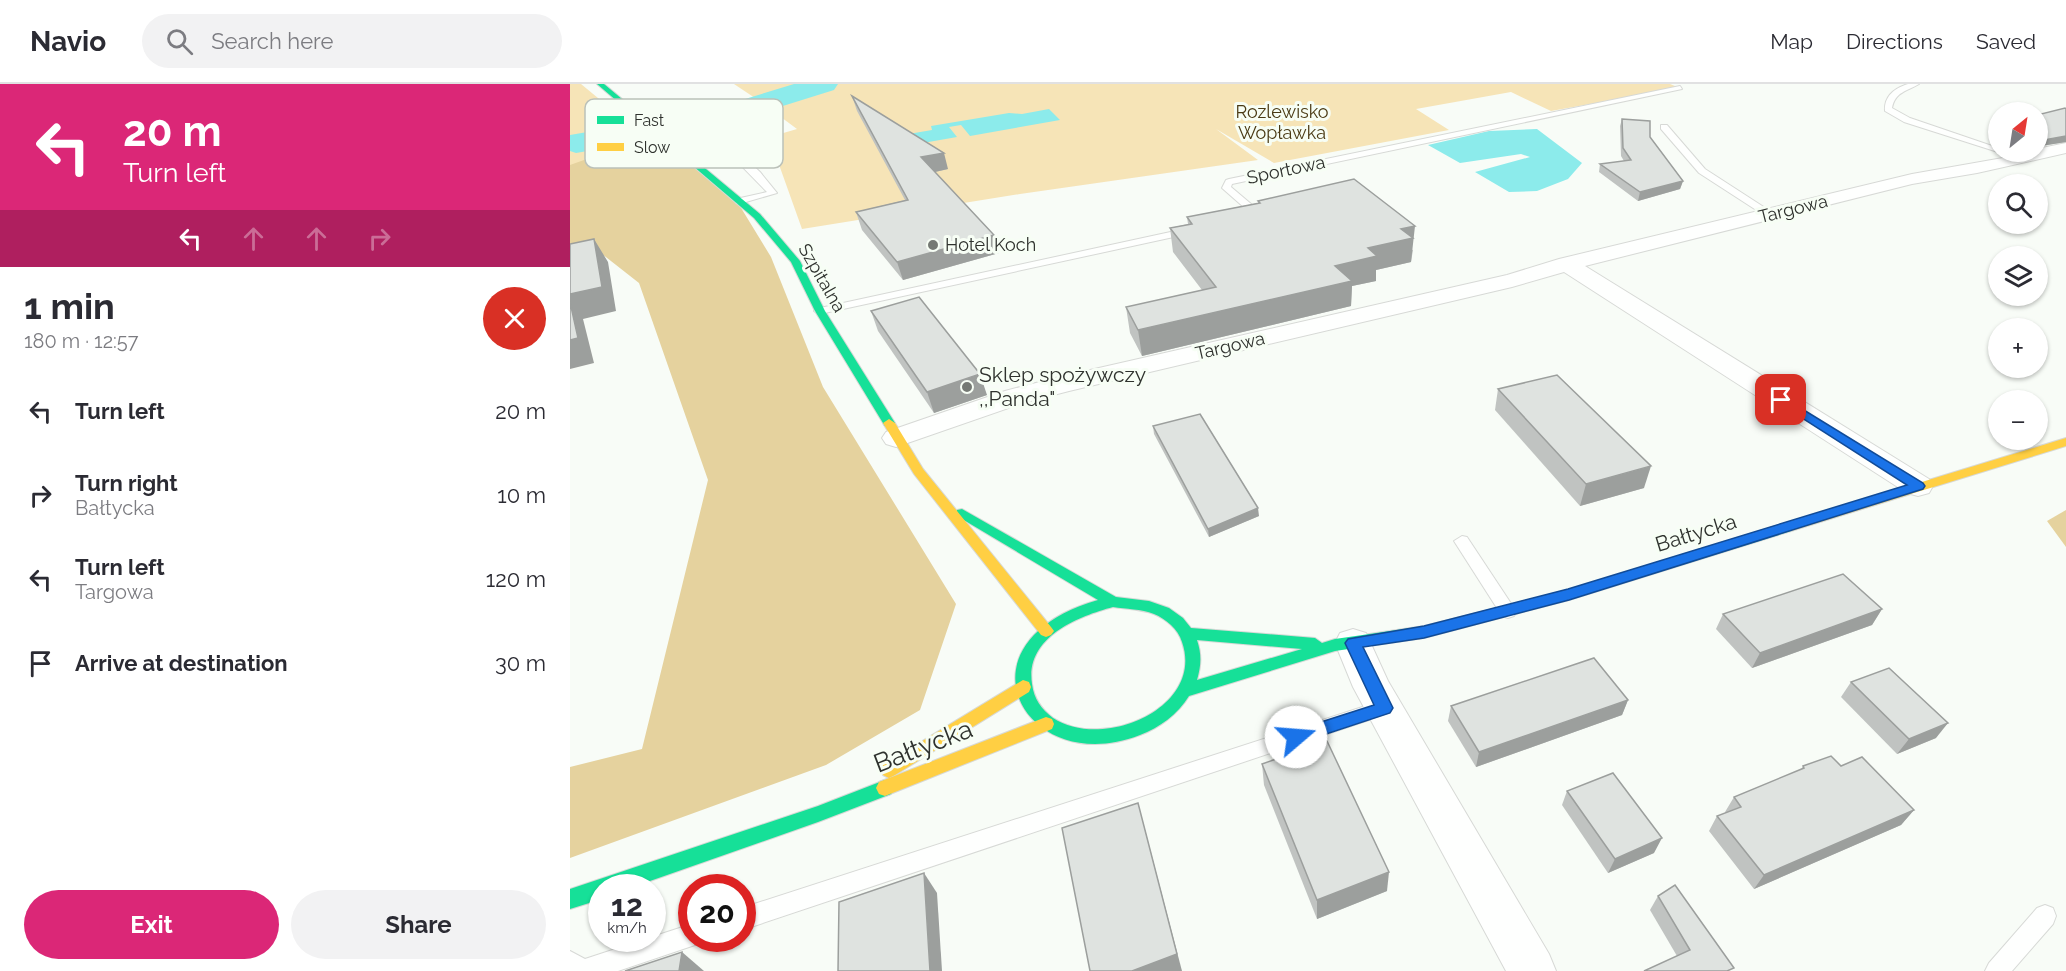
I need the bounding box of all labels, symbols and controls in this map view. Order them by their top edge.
search box [142,14,562,68]
text: Navio [30,25,106,58]
icon: search [163,25,196,58]
text: Search here [211,28,333,54]
text: Map [1770,29,1813,54]
text: Directions [1846,29,1943,54]
text: Saved [1976,29,2036,54]
legend [585,99,783,168]
park label: Rozlewisko Wopławka [1235,101,1329,143]
north arrow [1988,102,2048,162]
map controls [1988,102,2048,450]
text: 20 m [123,107,222,156]
icon: left [24,108,102,186]
text: Fast [634,111,665,130]
text: Slow [634,138,670,157]
street label: Sportowa [1245,151,1327,188]
text: Turn left [123,157,226,188]
button: search [1988,174,2048,234]
street label: Targowa [1756,190,1830,227]
icon: left [174,222,207,255]
icon: ahead [237,222,270,255]
icon: ahead [300,222,333,255]
icon: right [363,222,396,255]
place label: Hotel Koch [945,234,1036,255]
marker: Hotel Koch [926,238,940,252]
street label: Szpitalna [794,240,850,316]
button: layers [1988,246,2048,306]
text: 1 min [24,285,115,327]
button: close [483,287,546,350]
button: + [1988,318,2048,378]
street label: Targowa [1193,327,1267,364]
text: 180 m · 12:57 [24,329,138,353]
place label: Sklep spożywczy ,,Panda" [979,362,1146,411]
pin [1755,374,1806,425]
marker: Sklep spożywczy ,,Panda" [960,380,974,394]
icon: arrive [1764,383,1797,416]
button: − [1988,390,2048,450]
icon: left [24,395,57,428]
text: Turn left [75,398,165,424]
text: 20 m [495,398,546,424]
text: Turn right [75,470,178,496]
icon: right [24,479,57,512]
text: 10 m [497,482,546,508]
text: Bałtycka [75,496,155,520]
street label: Bałtycka [1652,508,1740,557]
text: Turn left [75,554,165,580]
icon: left [24,563,57,596]
text: 120 m [486,566,546,592]
text: Targowa [75,580,154,604]
icon: arrive [24,647,57,680]
text: Arrive at destination [75,650,288,676]
text: 30 m [495,650,546,676]
position arrow [1264,705,1328,769]
street label: Bałtycka [869,713,977,779]
speed limit sign: 20 [678,874,756,952]
text: 12 [611,888,643,923]
button: Exit [24,890,279,959]
button: Share [291,890,546,959]
text: km/h [607,919,647,937]

